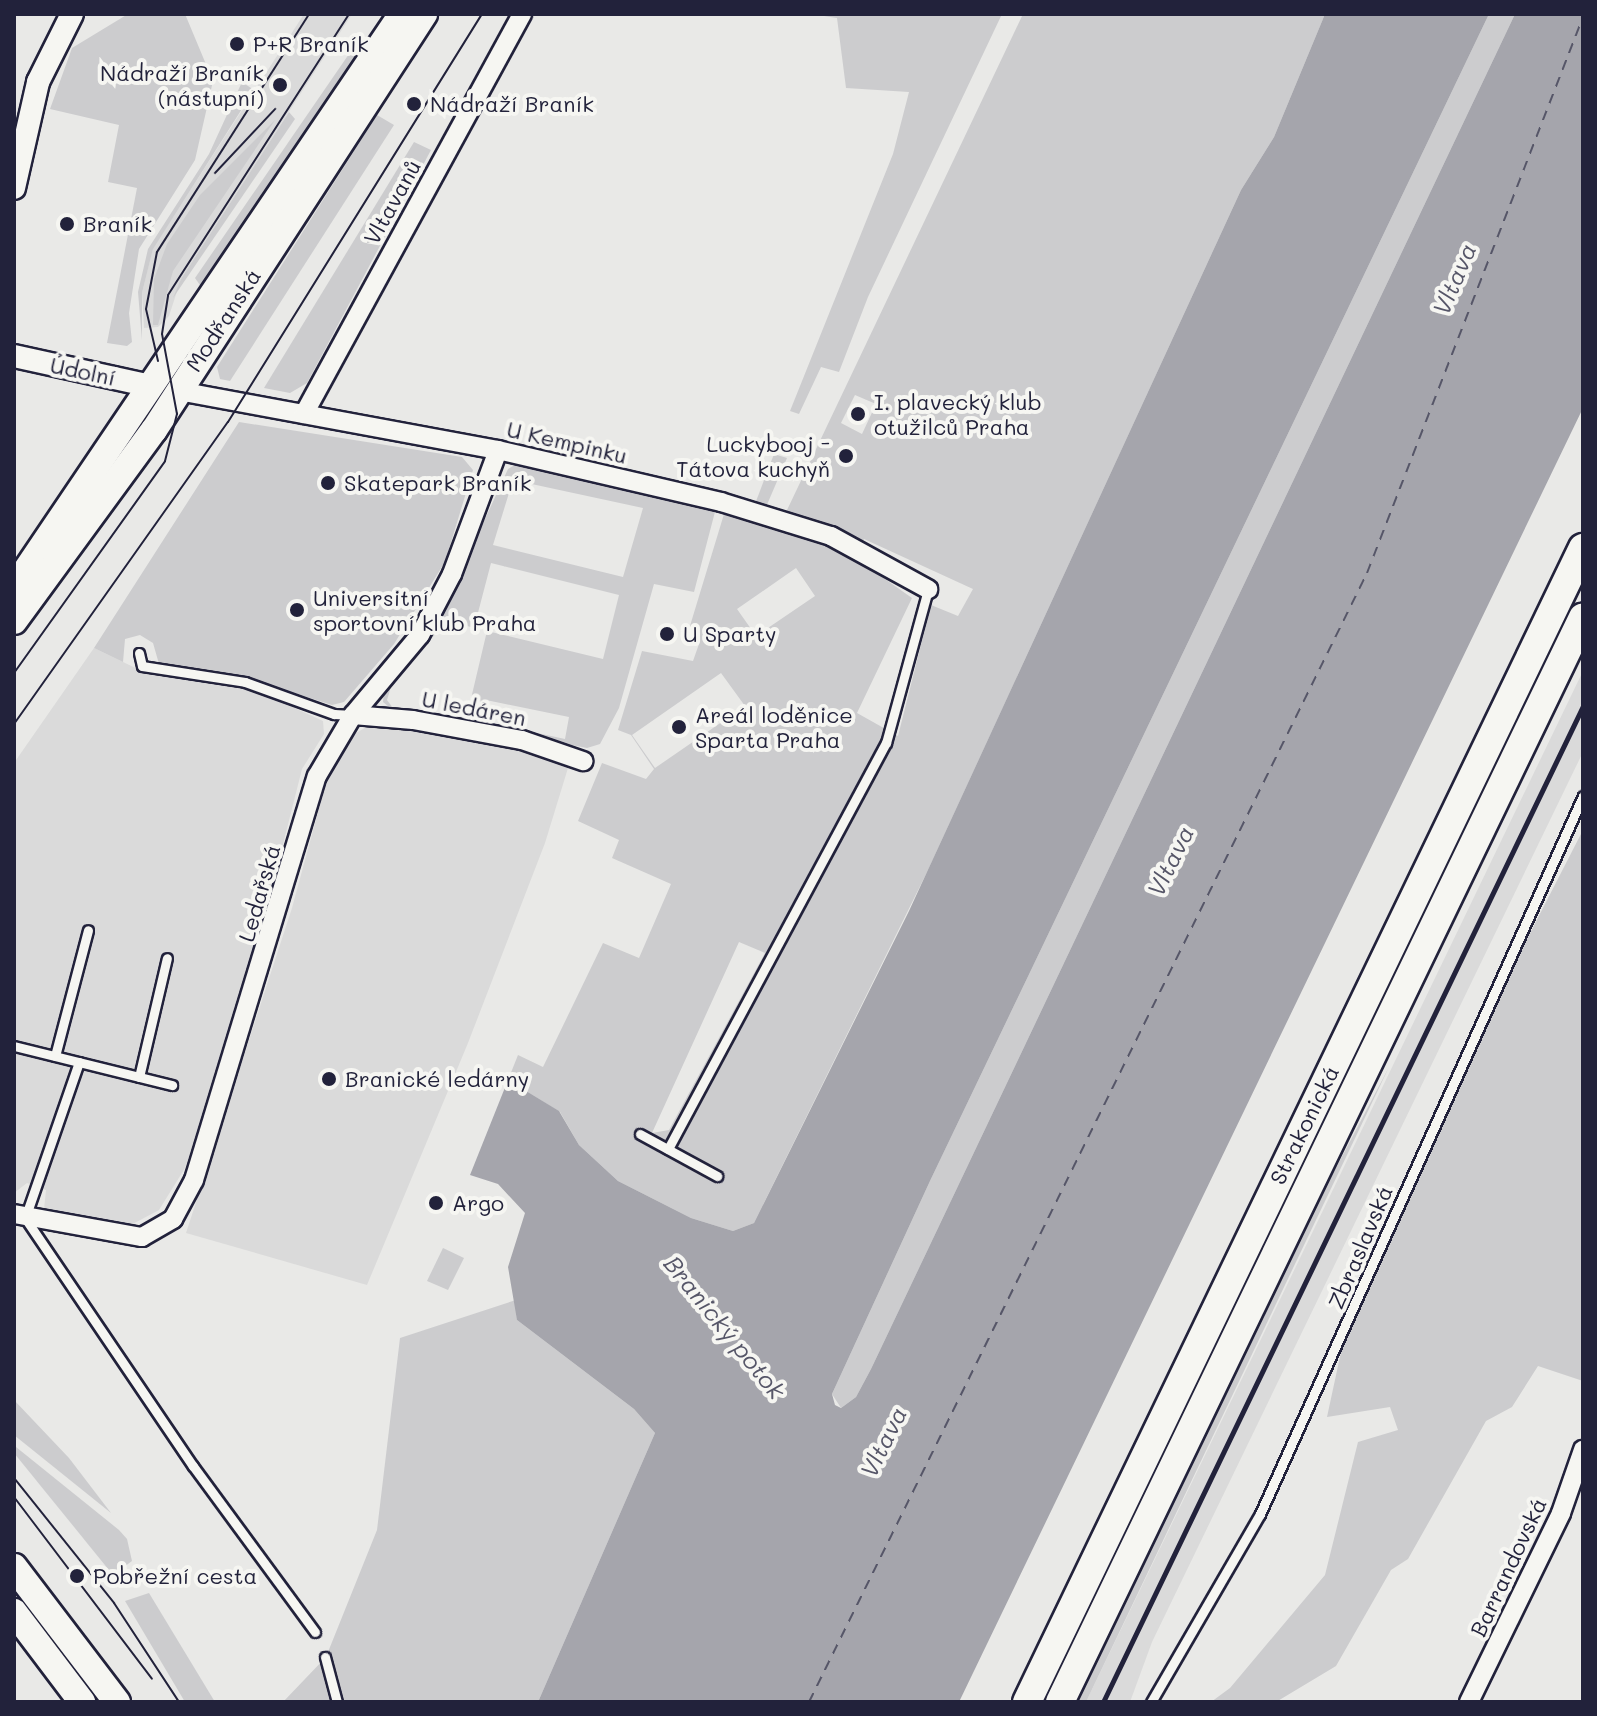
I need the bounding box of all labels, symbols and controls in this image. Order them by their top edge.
place label: P+R Braník [253,31,369,57]
marker: P+R Braník [228,35,246,53]
place label: Nádraží Braník (nástupní) [100,59,264,110]
marker: Nádraží Braník (nástupní) [271,76,289,94]
place label: Nádraží Braník [430,91,594,117]
marker: Nádraží Braník [405,95,423,113]
street label: Vltavanů [358,155,426,249]
place label: Braník [83,211,152,237]
marker: Braník [58,215,76,233]
water label: Vltava [1426,239,1482,319]
street label: Modřanská [180,264,266,376]
street label: Údolní [48,351,118,391]
place label: I. plavecký klub otužilců Praha [874,388,1042,440]
marker: I. plavecký klub otužilců Praha [849,405,867,423]
street label: U Kempinku [504,415,630,469]
place label: Luckybooj - Tátova kuchyň [676,430,830,482]
marker: Luckybooj - Tátova kuchyň [837,447,855,465]
place label: Skatepark Braník [344,470,531,496]
marker: Skatepark Braník [319,474,337,492]
place label: Universitní sportovní klub Praha [313,584,536,636]
marker: Universitní sportovní klub Praha [288,601,306,619]
place label: U Sparty [683,621,777,647]
marker: U Sparty [658,625,676,643]
street label: U ledáren [420,685,528,731]
place label: Areál loděnice Sparta Praha [695,701,853,752]
marker: Areál loděnice Sparta Praha [670,718,688,736]
water label: Vltava [1141,821,1199,901]
street label: Ledařská [233,841,285,945]
street label: Strakonická [1264,1061,1344,1189]
place label: Branické ledárny [345,1066,529,1092]
marker: Branické ledárny [320,1070,338,1088]
street label: Zbraslavská [1322,1181,1398,1313]
place label: Argo [452,1190,504,1216]
marker: Argo [427,1194,445,1212]
water label: Branický potok [658,1249,792,1405]
water label: Vltava [854,1402,912,1482]
street label: Barrandovská [1464,1493,1552,1641]
place label: Pobřežní cesta [93,1563,257,1589]
marker: Pobřežní cesta [68,1567,86,1585]

